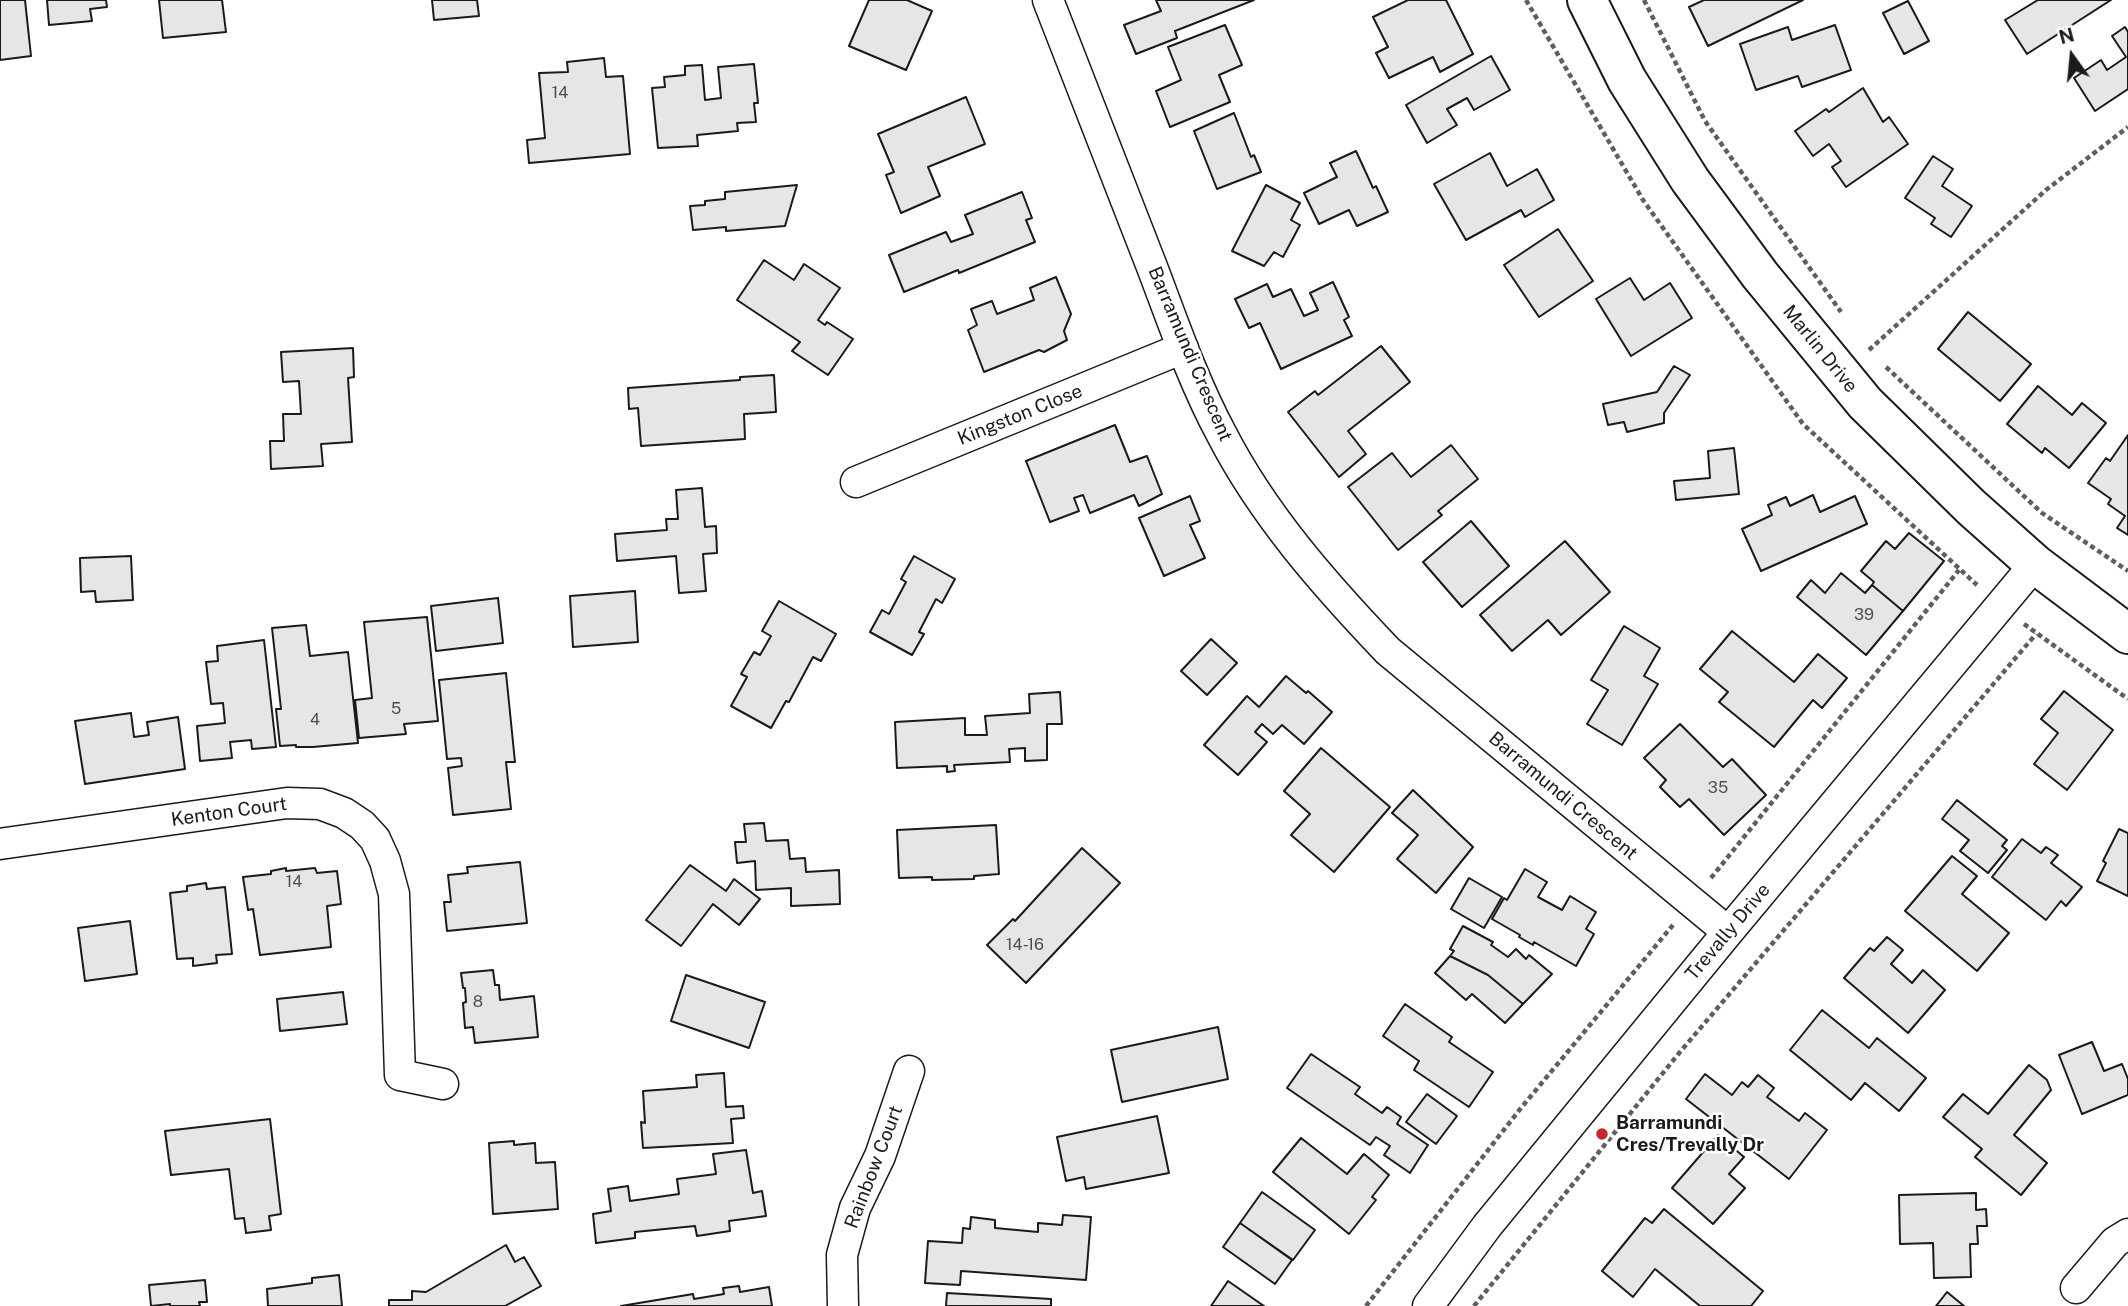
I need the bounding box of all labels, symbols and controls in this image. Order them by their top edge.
north arrow [2037,21,2107,91]
text: N [2057,23,2077,48]
house number: 14 [552,83,568,103]
street label: Barramundi Crescent [1143,263,1237,445]
street label: Marlin Drive [1778,301,1862,397]
street label: Kingston Close [954,380,1086,450]
house number: 39 [1854,605,1874,625]
house number: 5 [391,699,401,719]
house number: 4 [310,710,320,730]
street label: Barramundi Crescent [1484,727,1642,865]
house number: 35 [1708,778,1728,798]
street label: Kenton Court [170,793,288,831]
house number: 14 [286,872,302,892]
street label: Trevally Drive [1681,879,1775,985]
house number: 14-16 [1006,935,1044,955]
house number: 8 [473,992,483,1012]
street label: Rainbow Court [840,1102,908,1232]
place label: Barramundi Cres/Trevally Dr [1616,1112,1764,1156]
marker: Barramundi Cres/Trevally Dr [1594,1126,1610,1142]

